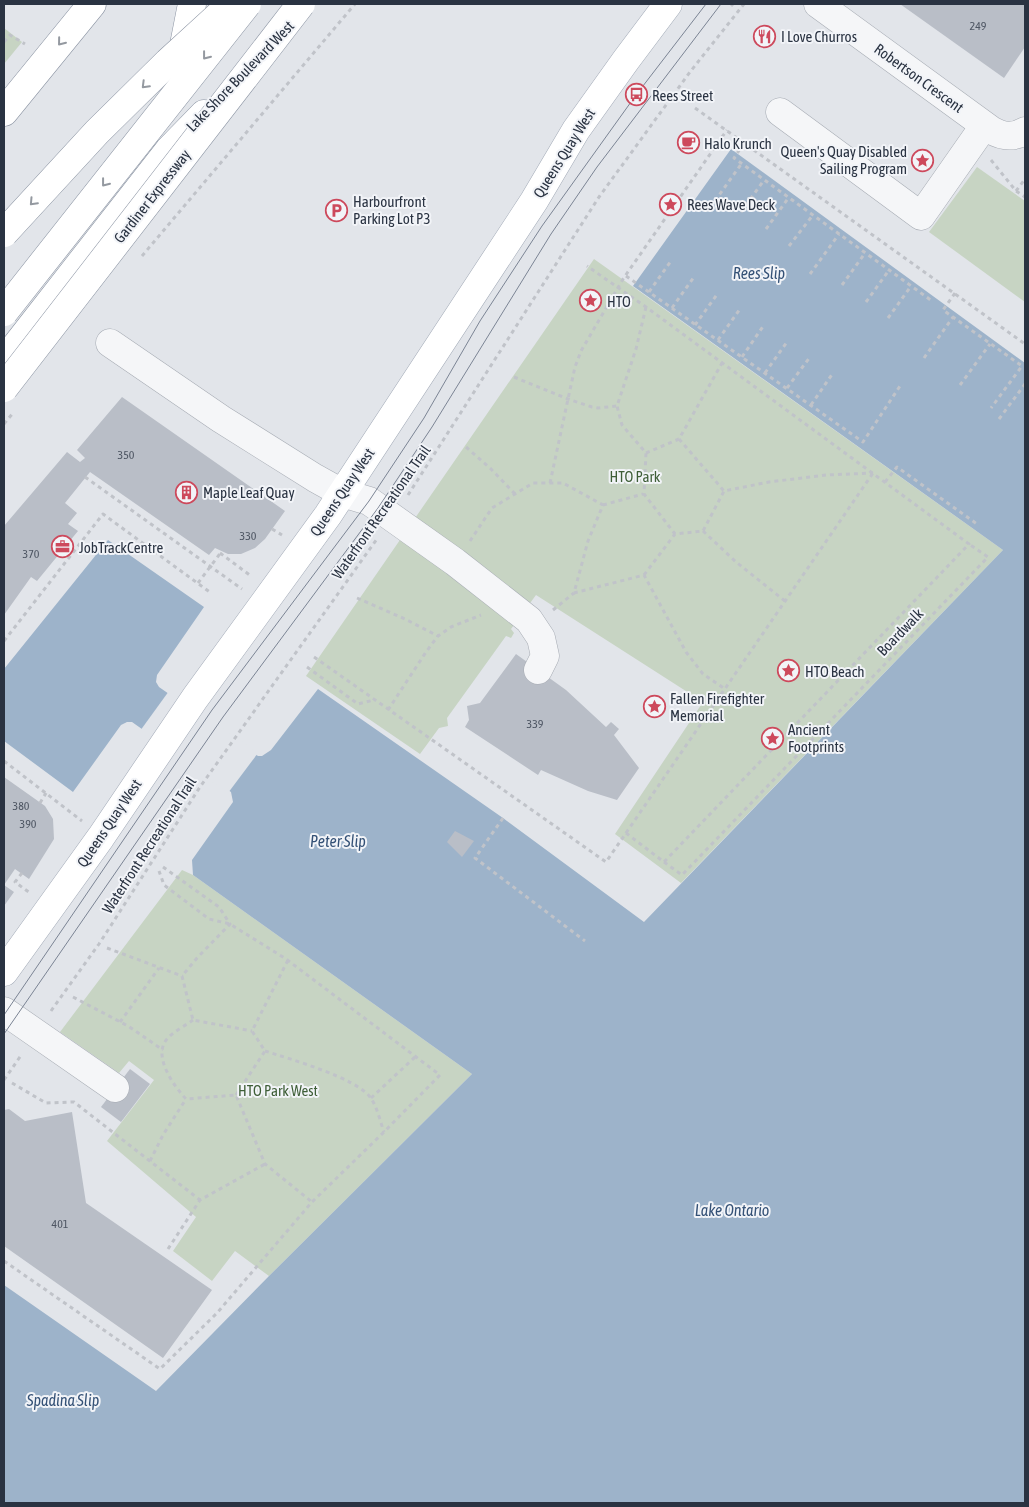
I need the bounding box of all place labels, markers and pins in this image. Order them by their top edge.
restaurant icon: I Love Churros [753,24,777,48]
place label: I Love Churros [781,28,857,45]
bus stop icon: Rees Street [624,83,648,107]
place label: Rees Street [652,87,713,104]
cafe icon: Halo Krunch [676,131,700,155]
place label: Halo Krunch [704,135,772,152]
place label: Queen's Quay Disabled Sailing Program [781,143,907,177]
place icon: Queen's Quay Disabled Sailing Program [911,148,935,172]
place icon: Rees Wave Deck [659,192,683,216]
place label: Harbourfront Parking Lot P3 [353,193,430,227]
place label: Rees Wave Deck [687,196,775,213]
parking icon: Harbourfront Parking Lot P3 [325,198,349,222]
place icon: HTO [579,289,603,313]
place label: HTO [607,293,631,310]
building icon: Maple Leaf Quay [175,480,199,504]
place label: Maple Leaf Quay [203,484,295,501]
office icon: JobTrackCentre [51,535,75,559]
place label: JobTrackCentre [79,539,163,556]
place icon: HTO Beach [777,659,801,683]
place label: HTO Beach [805,663,865,680]
place label: Fallen Firefighter Memorial [670,690,765,724]
place icon: Fallen Firefighter Memorial [642,695,666,719]
place label: Ancient Footprints [788,721,844,755]
place icon: Ancient Footprints [760,726,784,750]

